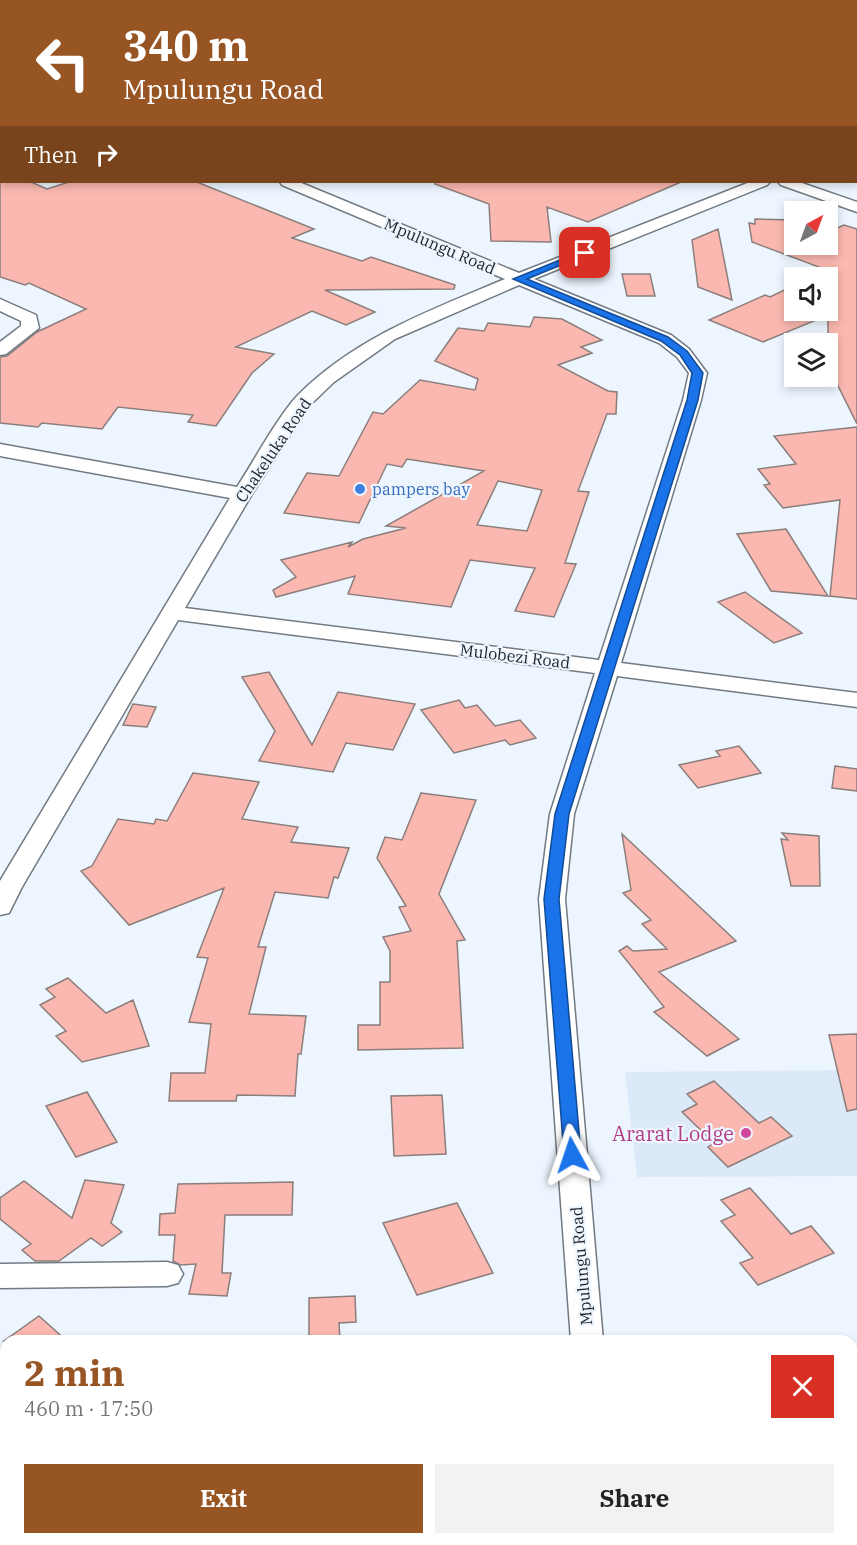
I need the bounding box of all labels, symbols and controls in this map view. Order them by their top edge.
text: 340 m [123,18,249,73]
icon: left [24,24,102,102]
text: Mpulungu Road [123,71,324,106]
icon: right [90,138,123,171]
text: Then [24,140,78,169]
north arrow [784,201,838,255]
map controls [784,201,838,387]
street label: Mpulungu Road [381,214,499,279]
pin [559,227,610,278]
icon: arrive [568,236,601,269]
button: sound [784,267,838,321]
button: layers [784,333,838,387]
street label: Chakeluka Road [231,394,315,506]
place label: pampers bay [372,479,470,499]
marker: pampers bay [353,482,367,496]
street label: Mulobezi Road [459,639,572,673]
place label: Ararat Lodge [612,1120,734,1147]
position arrow [540,1123,604,1187]
marker: Ararat Lodge [739,1126,753,1140]
street label: Mpulungu Road [566,1206,596,1326]
text: 2 min [24,1349,125,1396]
button: close [771,1355,834,1418]
text: 460 m · 17:50 [24,1395,153,1422]
button: Exit [24,1464,423,1533]
button: Share [435,1464,834,1533]

